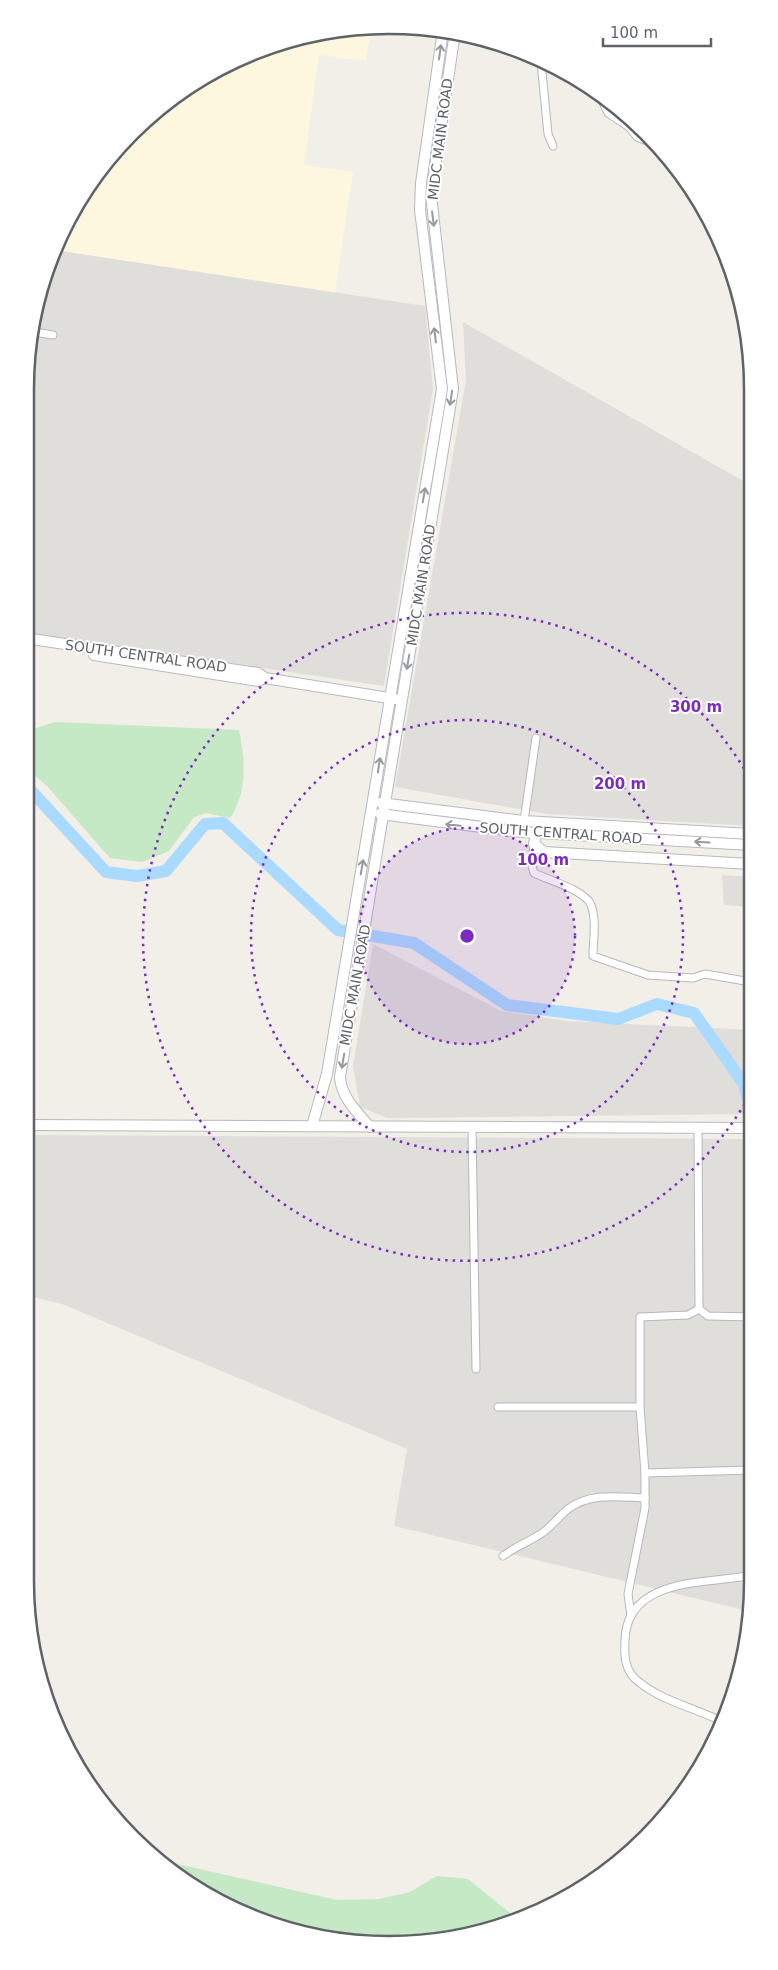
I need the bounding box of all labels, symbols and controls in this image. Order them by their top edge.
scale bar [603,15,710,47]
text: 100 m [610,24,658,42]
one-way arrow [435,44,445,60]
street label: MIDC MAIN ROAD [425,77,455,201]
one-way arrow [428,211,438,227]
one-way arrow [430,327,440,343]
one-way arrow [446,390,456,406]
one-way arrow [420,488,430,504]
street label: MIDC MAIN ROAD [403,523,439,647]
street label: SOUTH CENTRAL ROAD [64,637,228,675]
one-way arrow [402,654,412,670]
text: 300 m [670,698,722,716]
one-way arrow [374,757,384,773]
text: 200 m [594,775,646,793]
street label: SOUTH CENTRAL ROAD [479,819,643,847]
one-way arrow [445,820,461,830]
one-way arrow [695,838,711,847]
text: 100 m [517,851,569,869]
one-way arrow [357,859,367,875]
street label: MIDC MAIN ROAD [336,923,374,1047]
centre of rings [458,927,476,945]
one-way arrow [337,1053,347,1069]

